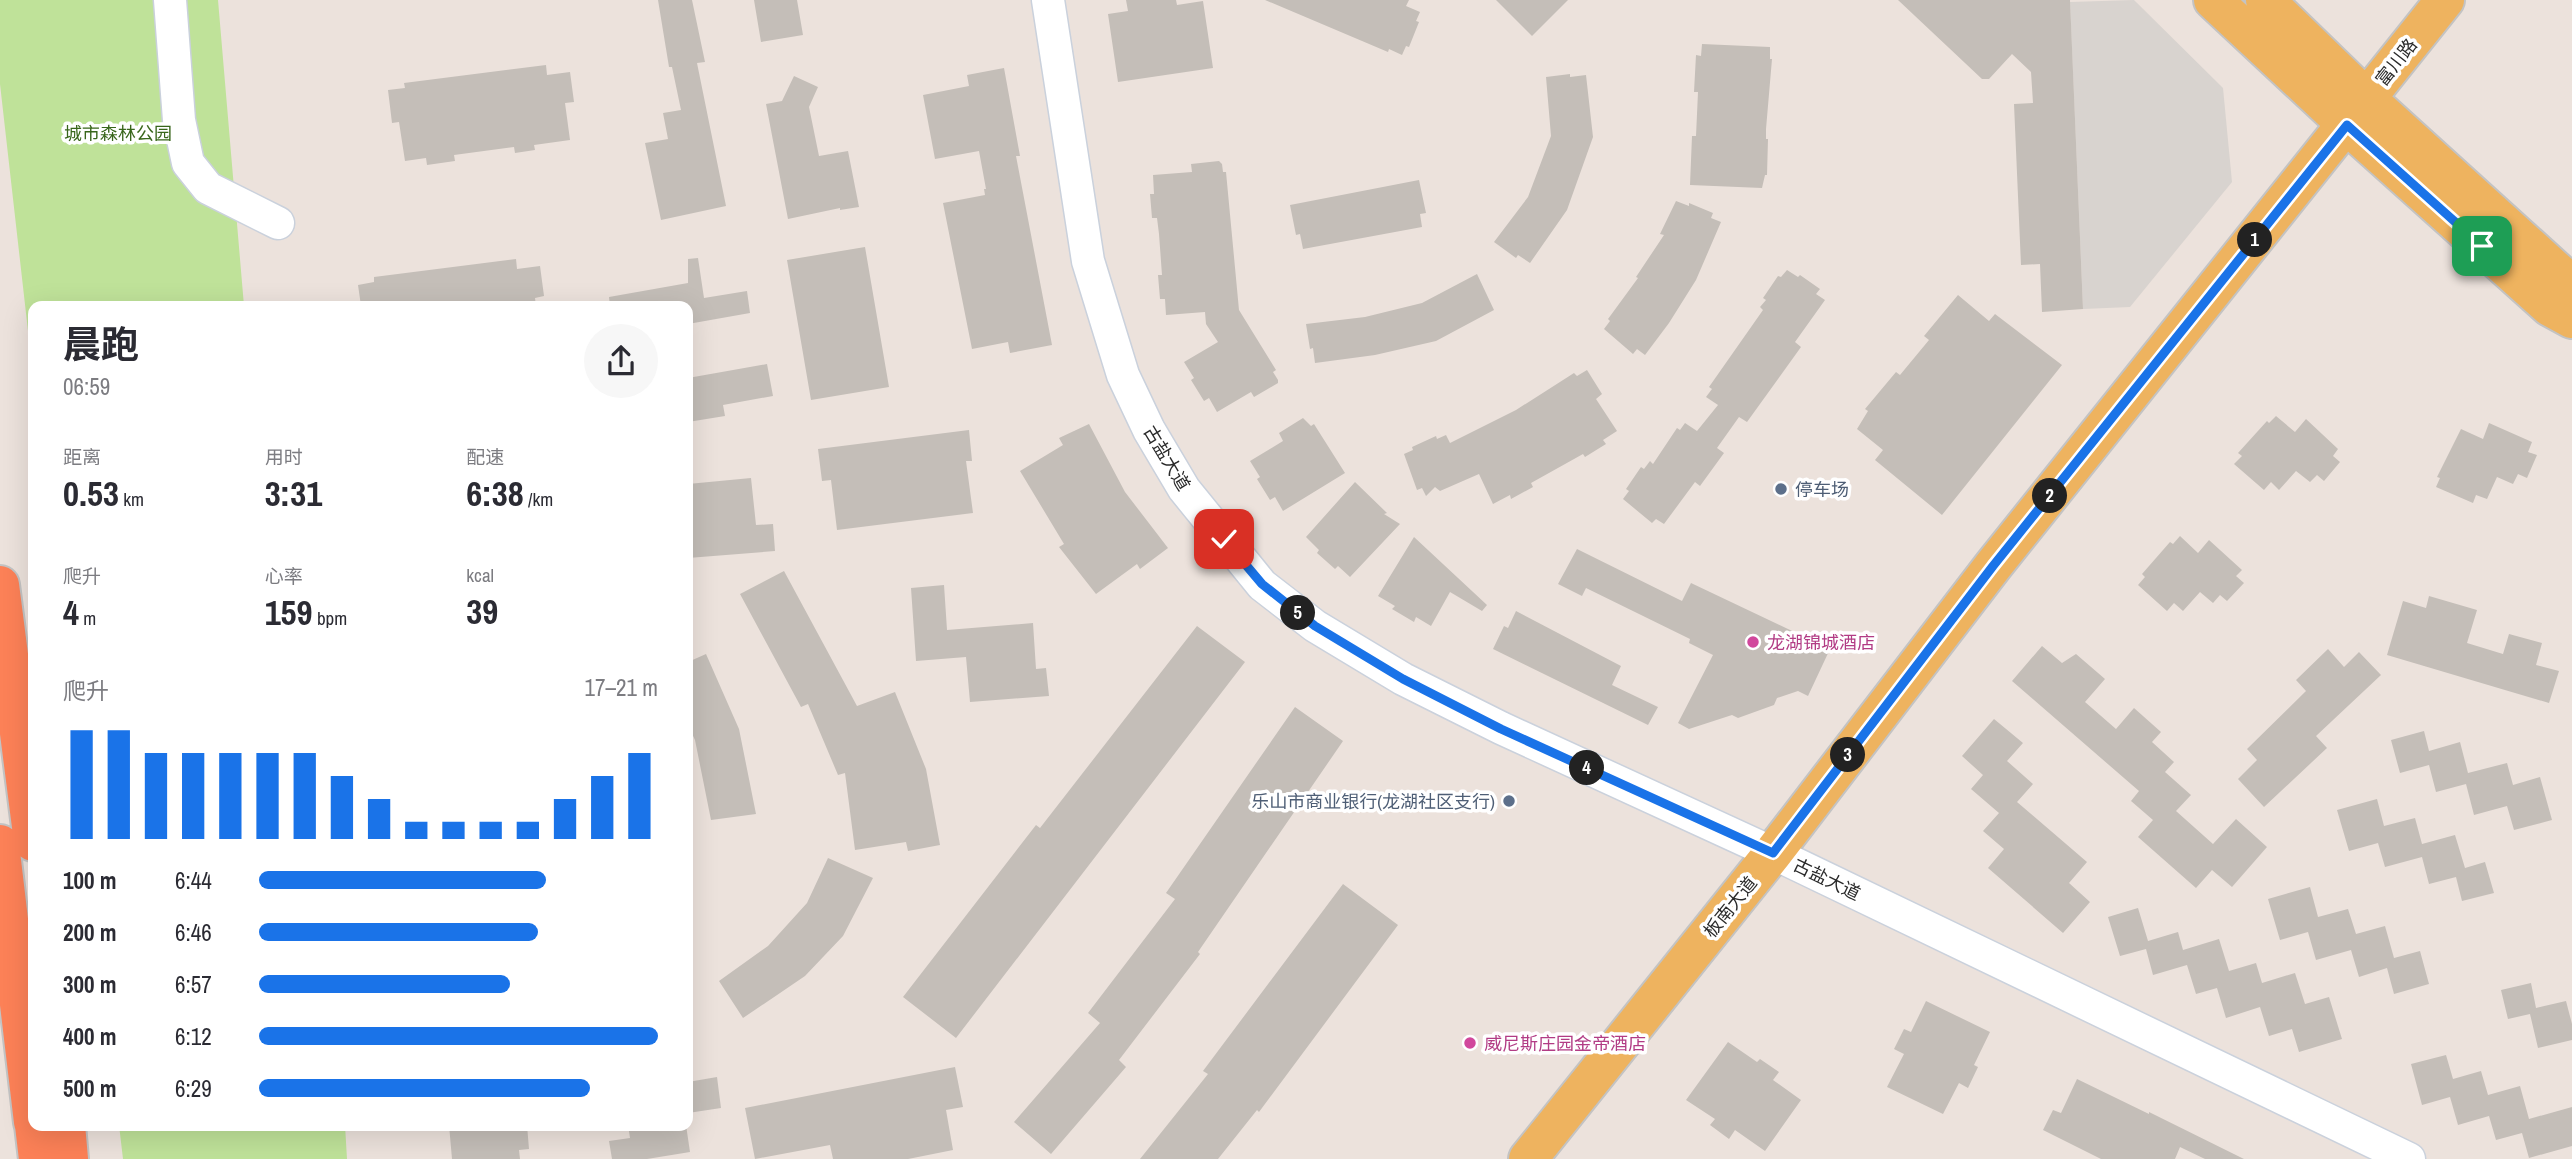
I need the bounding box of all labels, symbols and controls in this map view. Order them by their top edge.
street label: 富川路 [2370,33,2422,91]
park label: 城市森林公园 [64,121,172,146]
pin [2452,216,2512,276]
pin: 1 [2238,222,2272,258]
text: 1 [2250,226,2259,252]
icon: arrive [2463,227,2501,265]
text: 晨跑 [63,319,139,370]
button: share [584,324,658,398]
text: 06:59 [63,371,110,402]
street label: 古盐大道 [1138,421,1196,495]
text: 距离 [63,444,101,470]
text: 用时 [265,444,303,470]
text: 配速 [466,444,504,470]
text: 0.53 [63,470,119,517]
text: 3:31 [265,470,322,517]
text: 6:38 [466,470,524,517]
place label: 停车场 [1795,477,1849,502]
pin: 2 [2032,478,2068,514]
marker: 停车场 [1773,481,1789,497]
text: 2 [2045,482,2054,508]
text: km [119,486,144,512]
text: /km [524,486,553,512]
pin [1194,509,1254,569]
icon: check [1205,520,1243,558]
text: kcal [466,562,494,588]
text: 爬升 [63,563,101,589]
text: 心率 [265,563,303,589]
text: 39 [466,588,498,635]
text: 4 [63,589,79,636]
text: 159 [265,589,313,636]
pin: 5 [1280,596,1316,630]
text: 5 [1293,599,1302,625]
text: m [79,605,96,631]
text: bpm [313,605,347,631]
place label: 龙湖锦城酒店 [1767,630,1875,655]
marker: 龙湖锦城酒店 [1745,634,1761,650]
text: 17–21 m [585,672,658,703]
text: 爬升 [63,675,109,706]
pin: 3 [1830,738,1866,772]
text: 3 [1843,741,1852,767]
pin: 4 [1570,750,1604,786]
text: 4 [1582,754,1591,780]
place label: 乐山市商业银行(龙湖社区支行) [1251,789,1495,814]
marker: 乐山市商业银行(龙湖社区支行) [1501,793,1517,809]
street label: 古盐大道 [1789,852,1865,906]
text: 100 m [63,865,116,896]
text: 6:44 [175,865,212,896]
street label: 板南大道 [1698,871,1762,943]
text: 200 m [63,917,116,948]
text: 6:46 [175,917,212,948]
text: 300 m [63,969,116,1000]
text: 6:57 [175,969,212,1000]
text: 400 m [63,1021,116,1052]
text: 6:12 [175,1021,212,1052]
place label: 威尼斯庄园金帝酒店 [1484,1031,1646,1056]
marker: 威尼斯庄园金帝酒店 [1462,1035,1478,1051]
text: 500 m [63,1073,116,1104]
text: 6:29 [175,1073,212,1104]

